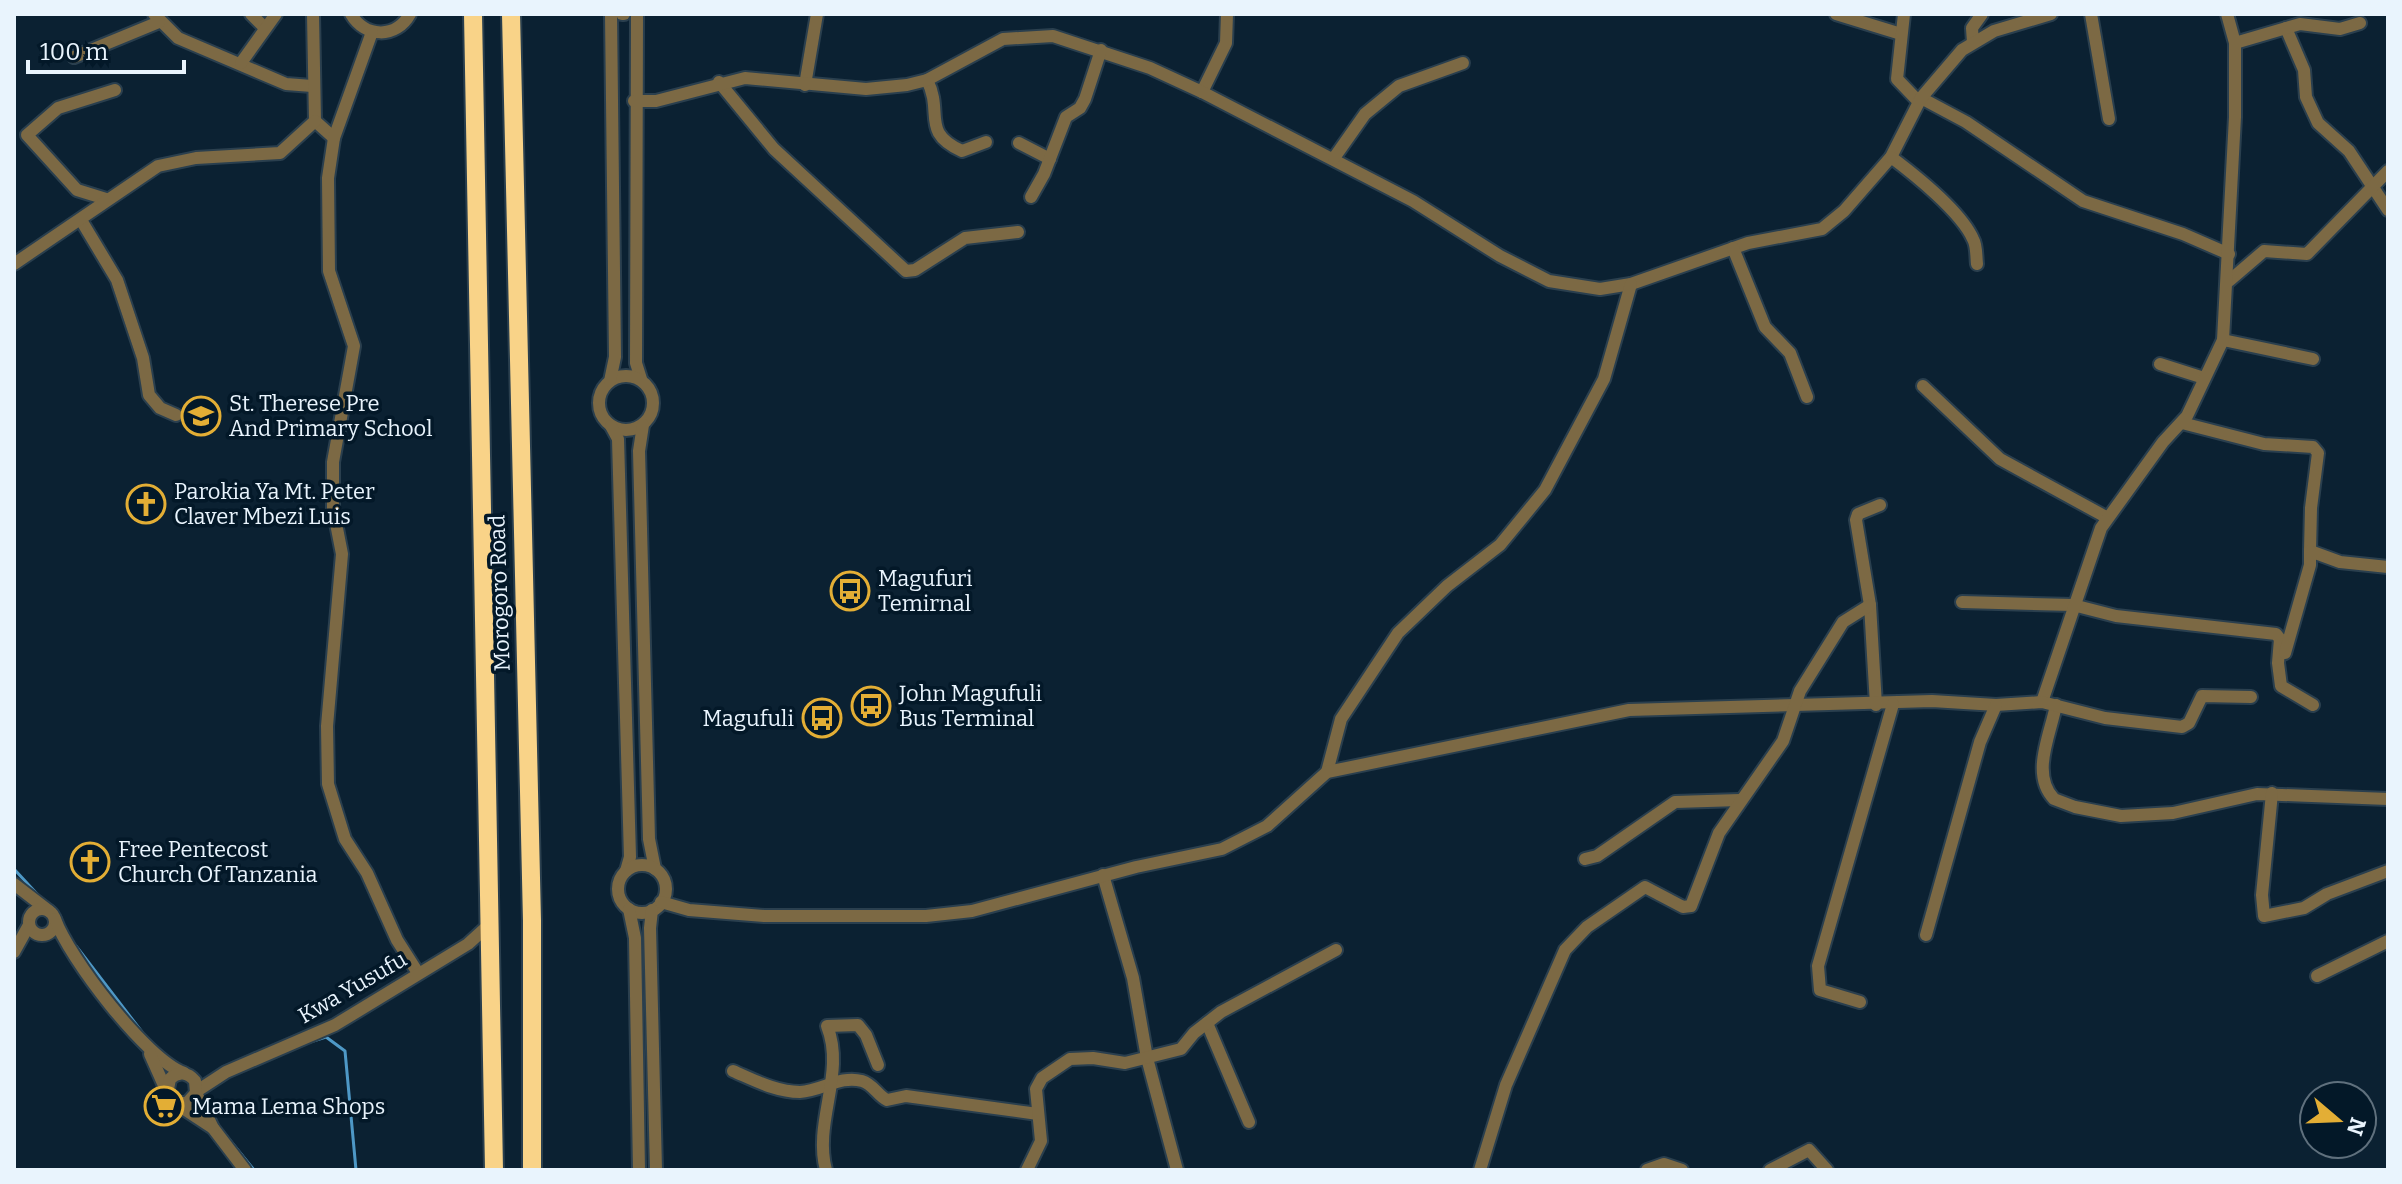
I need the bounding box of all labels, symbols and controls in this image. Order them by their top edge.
scale bar [28,24,184,74]
text: 100 m [40,38,108,66]
place label: St. Therese Pre And Primary School [229,390,433,442]
school or university icon: St. Therese Pre And Primary School [180,395,222,437]
place label: Parokia Ya Mt. Peter Claver Mbezi Luis [174,478,375,530]
church icon: Parokia Ya Mt. Peter Claver Mbezi Luis [125,483,167,525]
street label: Morogoro Road [483,514,516,672]
place label: Magufuri Temirnal [878,565,973,617]
bus stop icon: Magufuri Temirnal [829,570,871,612]
place label: John Magufuli Bus Terminal [898,680,1043,732]
bus stop icon: John Magufuli Bus Terminal [850,685,892,727]
bus stop icon: Magufuli [801,697,843,739]
place label: Magufuli [703,705,794,732]
place label: Free Pentecost Church Of Tanzania [118,836,318,888]
church icon: Free Pentecost Church Of Tanzania [69,841,111,883]
street label: Kwa Yusufu [293,945,412,1029]
north arrow [2298,1080,2378,1160]
supermarket icon: Mama Lema Shops [143,1085,185,1127]
place label: Mama Lema Shops [192,1093,385,1120]
text: N [2341,1114,2372,1139]

